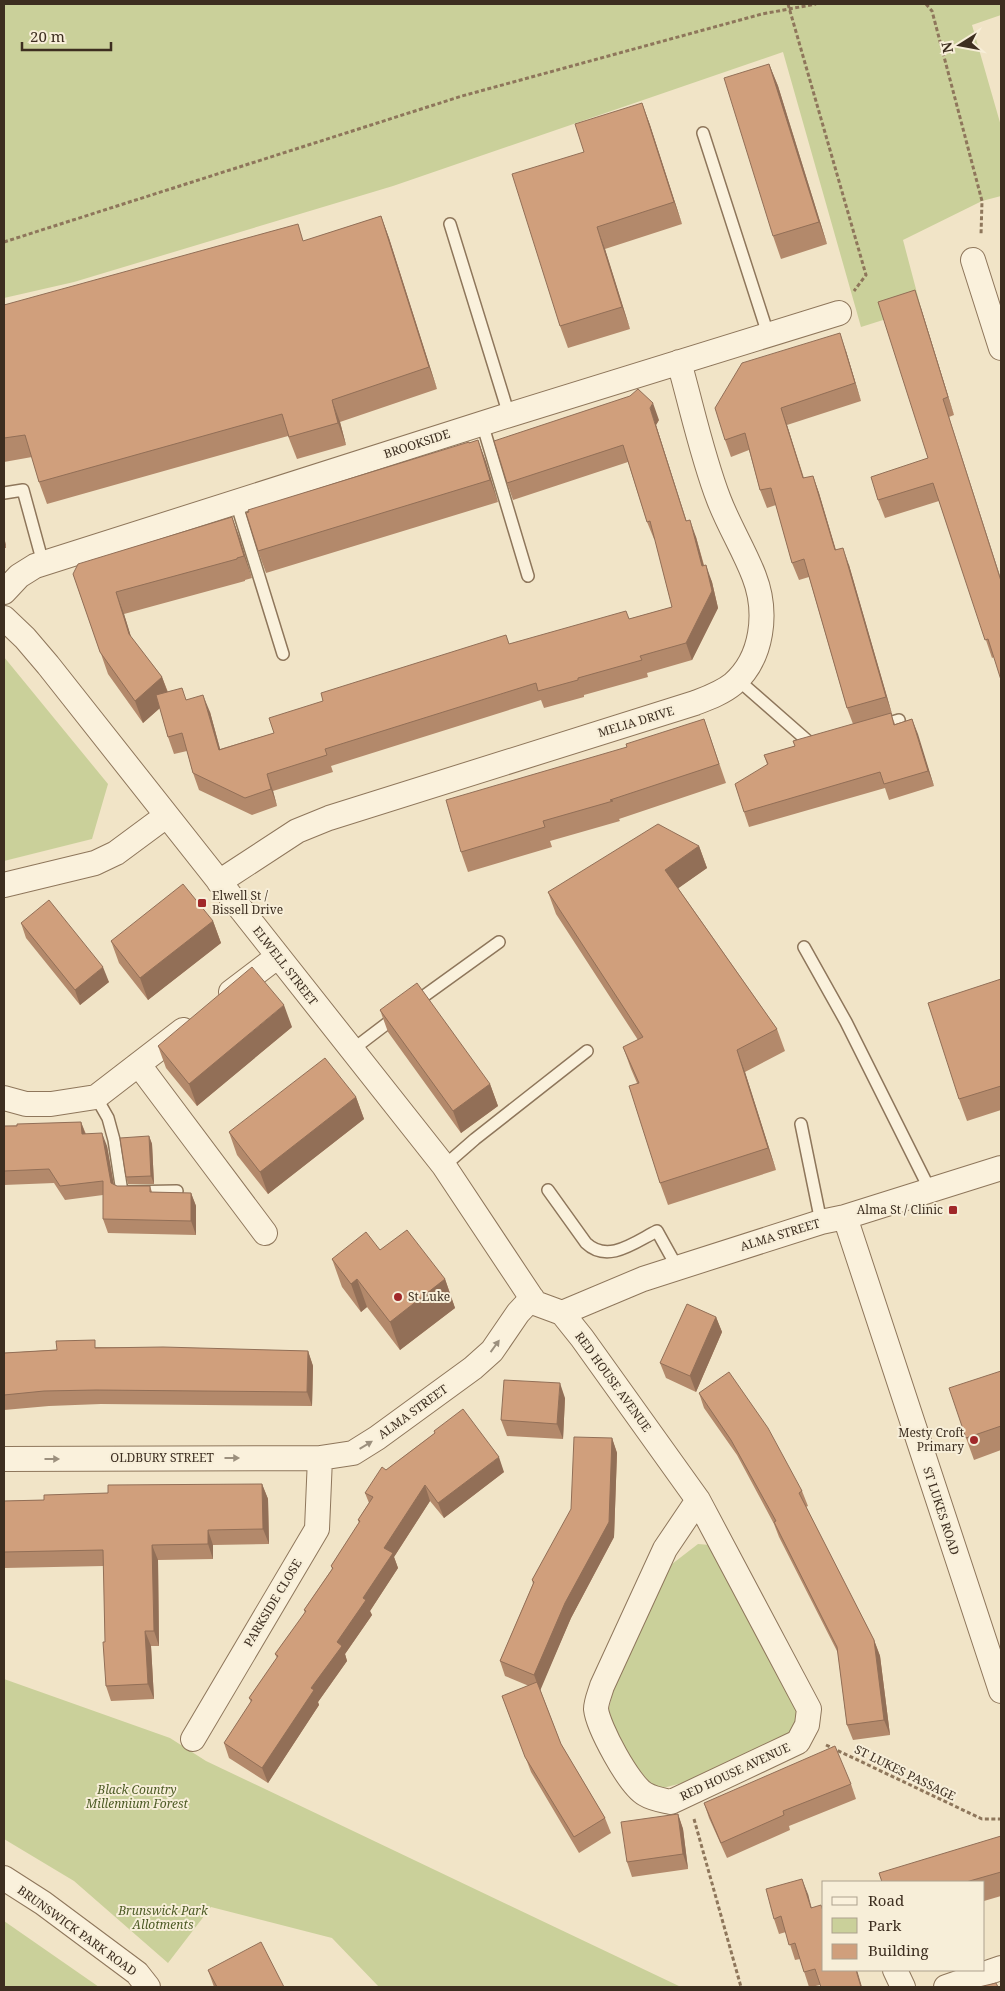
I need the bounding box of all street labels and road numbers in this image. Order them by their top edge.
street label: BROOKSIDE [381,425,452,462]
street label: MELIA DRIVE [596,702,676,741]
street label: ELWELL STREET [249,923,322,1009]
street label: ALMA STREET [738,1214,822,1255]
street label: RED HOUSE AVENUE [571,1328,655,1435]
street label: ALMA STREET [374,1380,452,1443]
street label: OLDBURY STREET [110,1449,214,1466]
street label: ST LUKES ROAD [919,1465,964,1557]
street label: PARKSIDE CLOSE [240,1556,305,1650]
street label: RED HOUSE AVENUE [677,1739,793,1805]
street label: ST LUKES PASSAGE [852,1741,959,1804]
street label: BRUNSWICK PARK ROAD [14,1882,141,1980]

